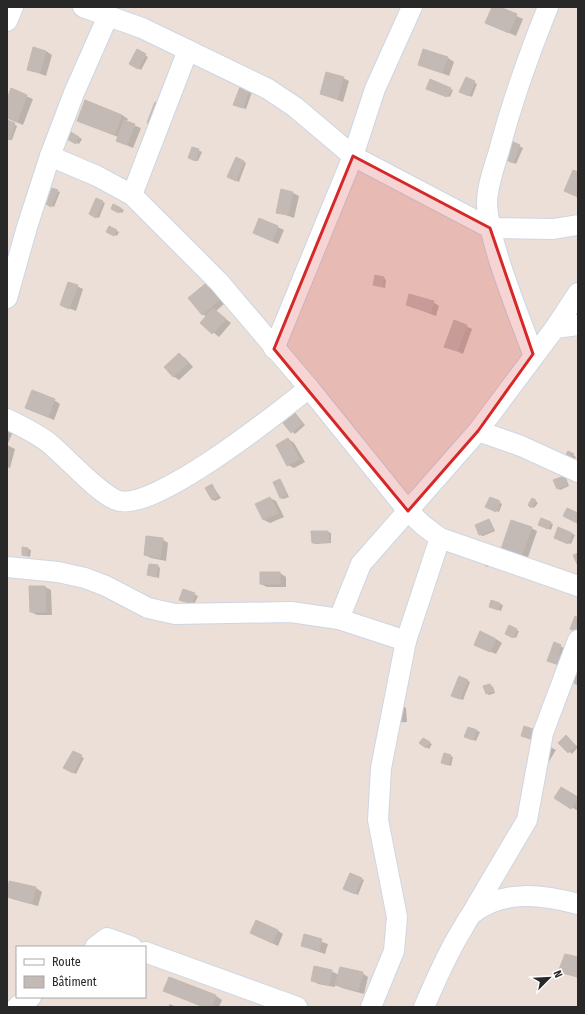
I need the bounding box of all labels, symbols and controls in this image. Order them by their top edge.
legend [16,946,146,998]
text: Route [52,955,81,969]
north arrow [529,958,569,998]
text: N [550,968,565,980]
text: Bâtiment [52,975,97,989]

